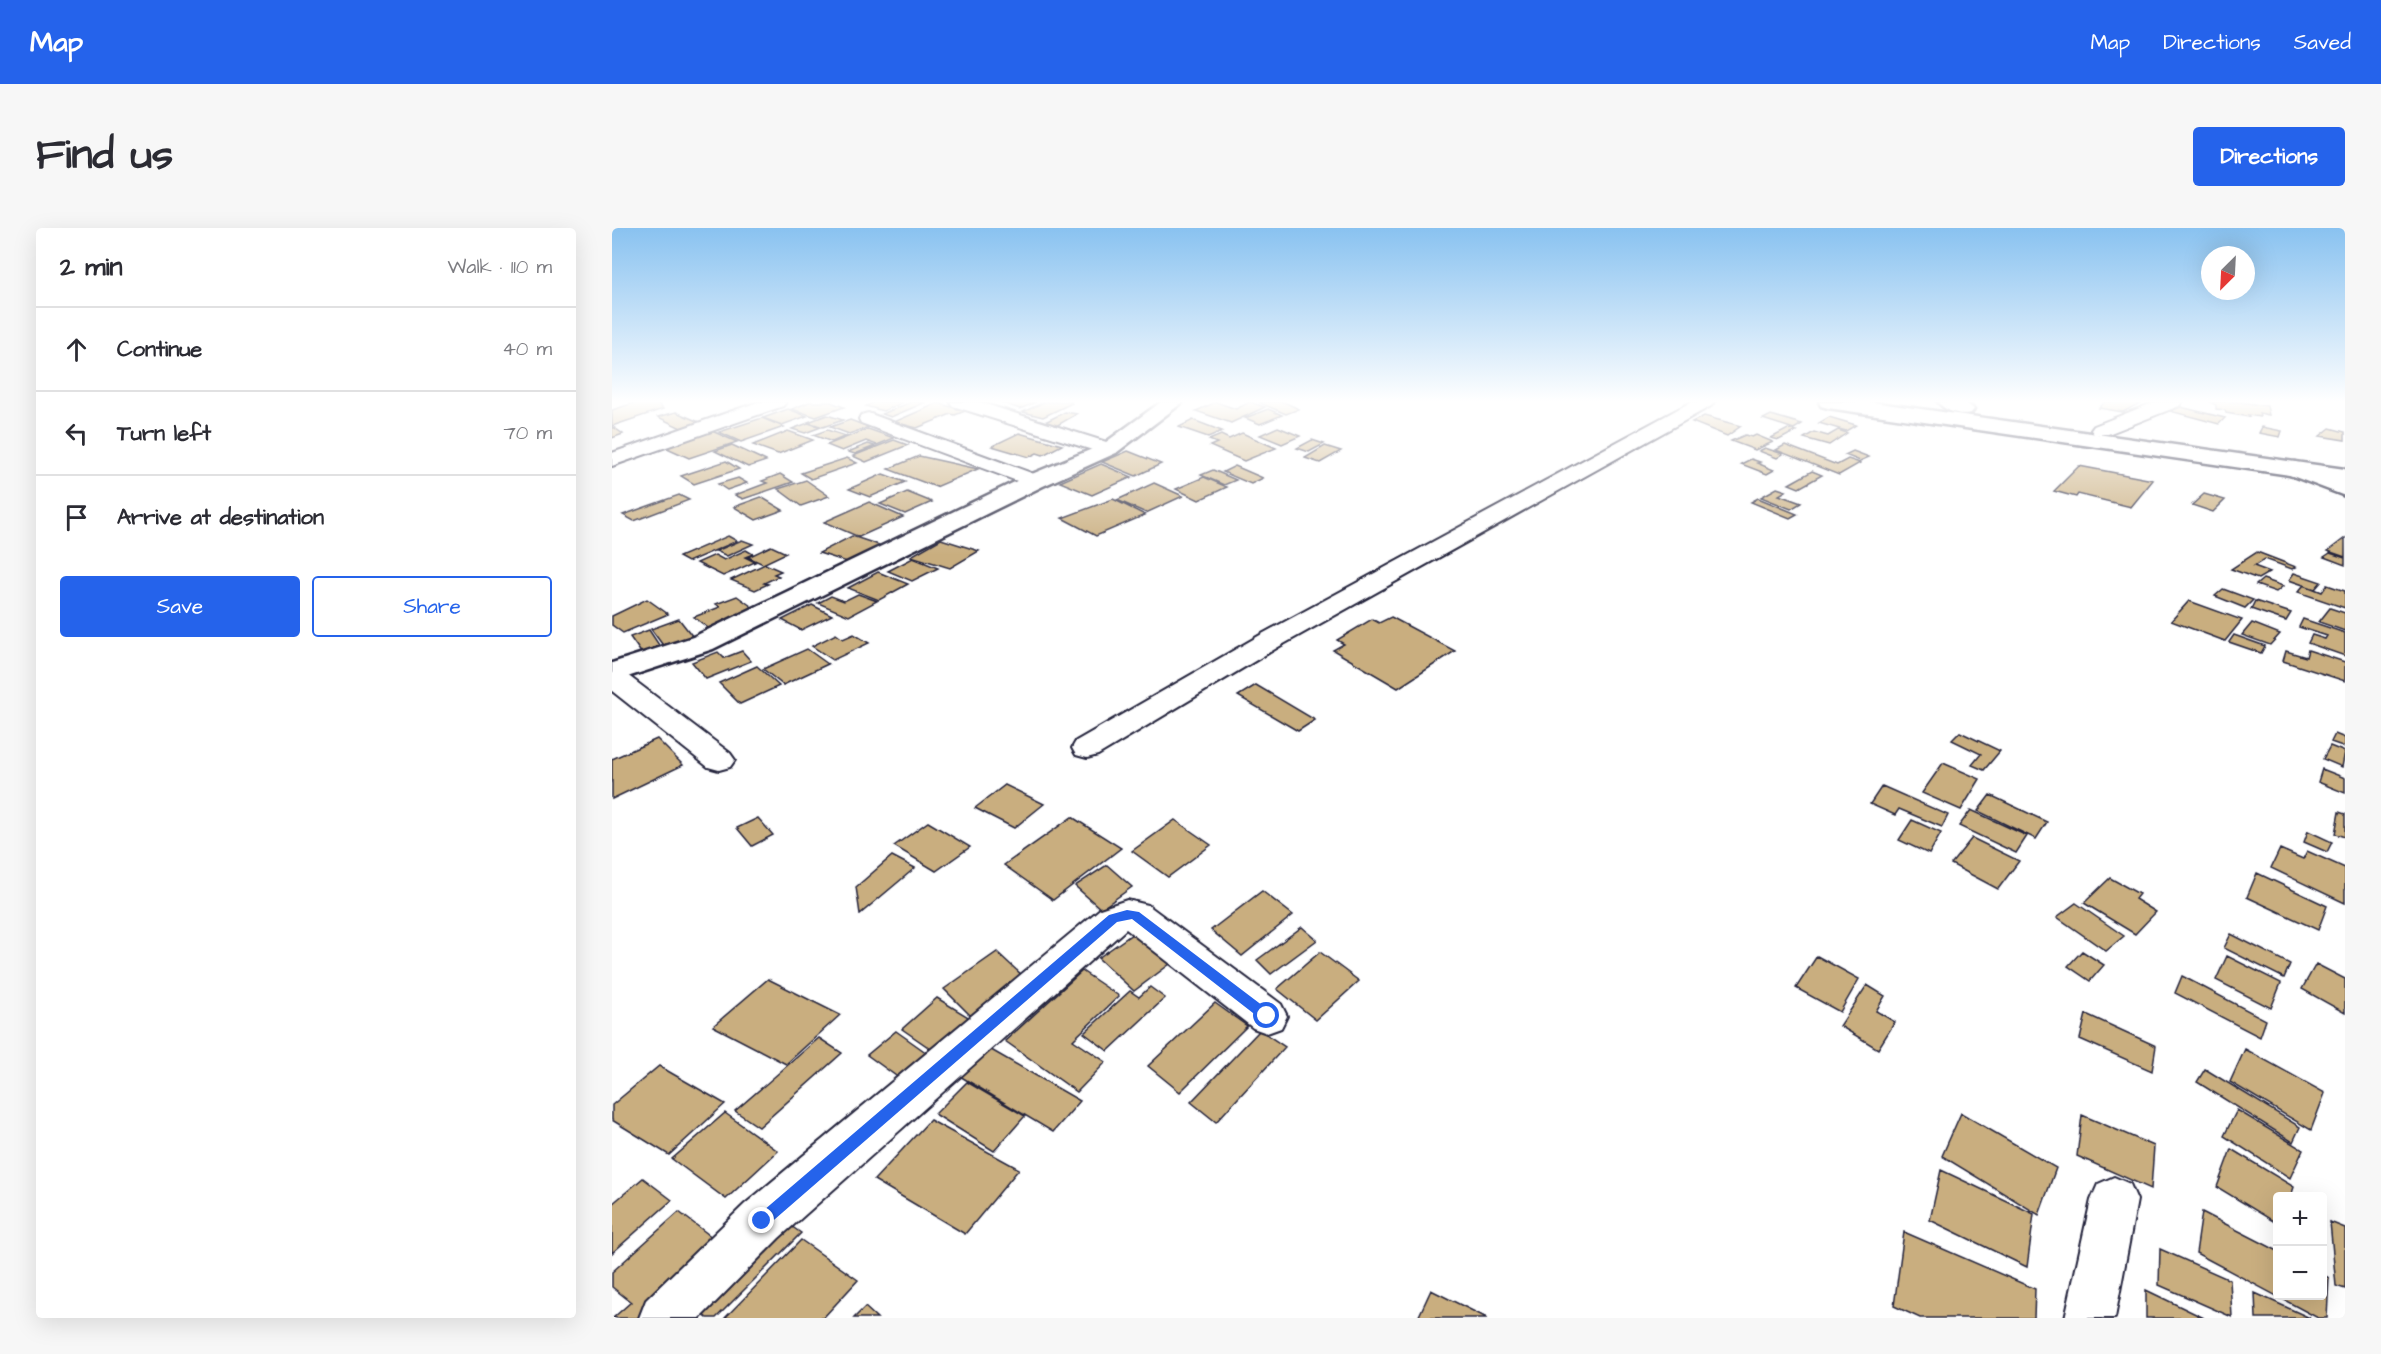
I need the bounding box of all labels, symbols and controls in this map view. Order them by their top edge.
text: Map [30,23,83,62]
text: Map [2090,28,2130,57]
text: Directions [2163,28,2261,57]
text: Saved [2294,28,2351,57]
text: Find us [36,127,173,185]
button: Directions [2193,127,2345,186]
north arrow [2201,246,2255,300]
text: 2 min [60,249,122,285]
text: Walk · 110 m [447,253,552,281]
icon: ahead [60,333,93,366]
text: Continue [117,334,202,365]
text: 40 m [502,335,552,363]
icon: left [60,417,93,450]
text: Turn left [117,418,211,449]
text: 70 m [504,419,552,447]
icon: arrive [60,501,93,534]
text: Arrive at destination [117,502,324,533]
button: Save [60,576,300,637]
button: Share [312,576,552,637]
route start [1253,1002,1279,1028]
map controls [2273,1192,2327,1300]
button: + [2273,1192,2327,1246]
route end [748,1207,774,1233]
button: − [2273,1246,2327,1300]

